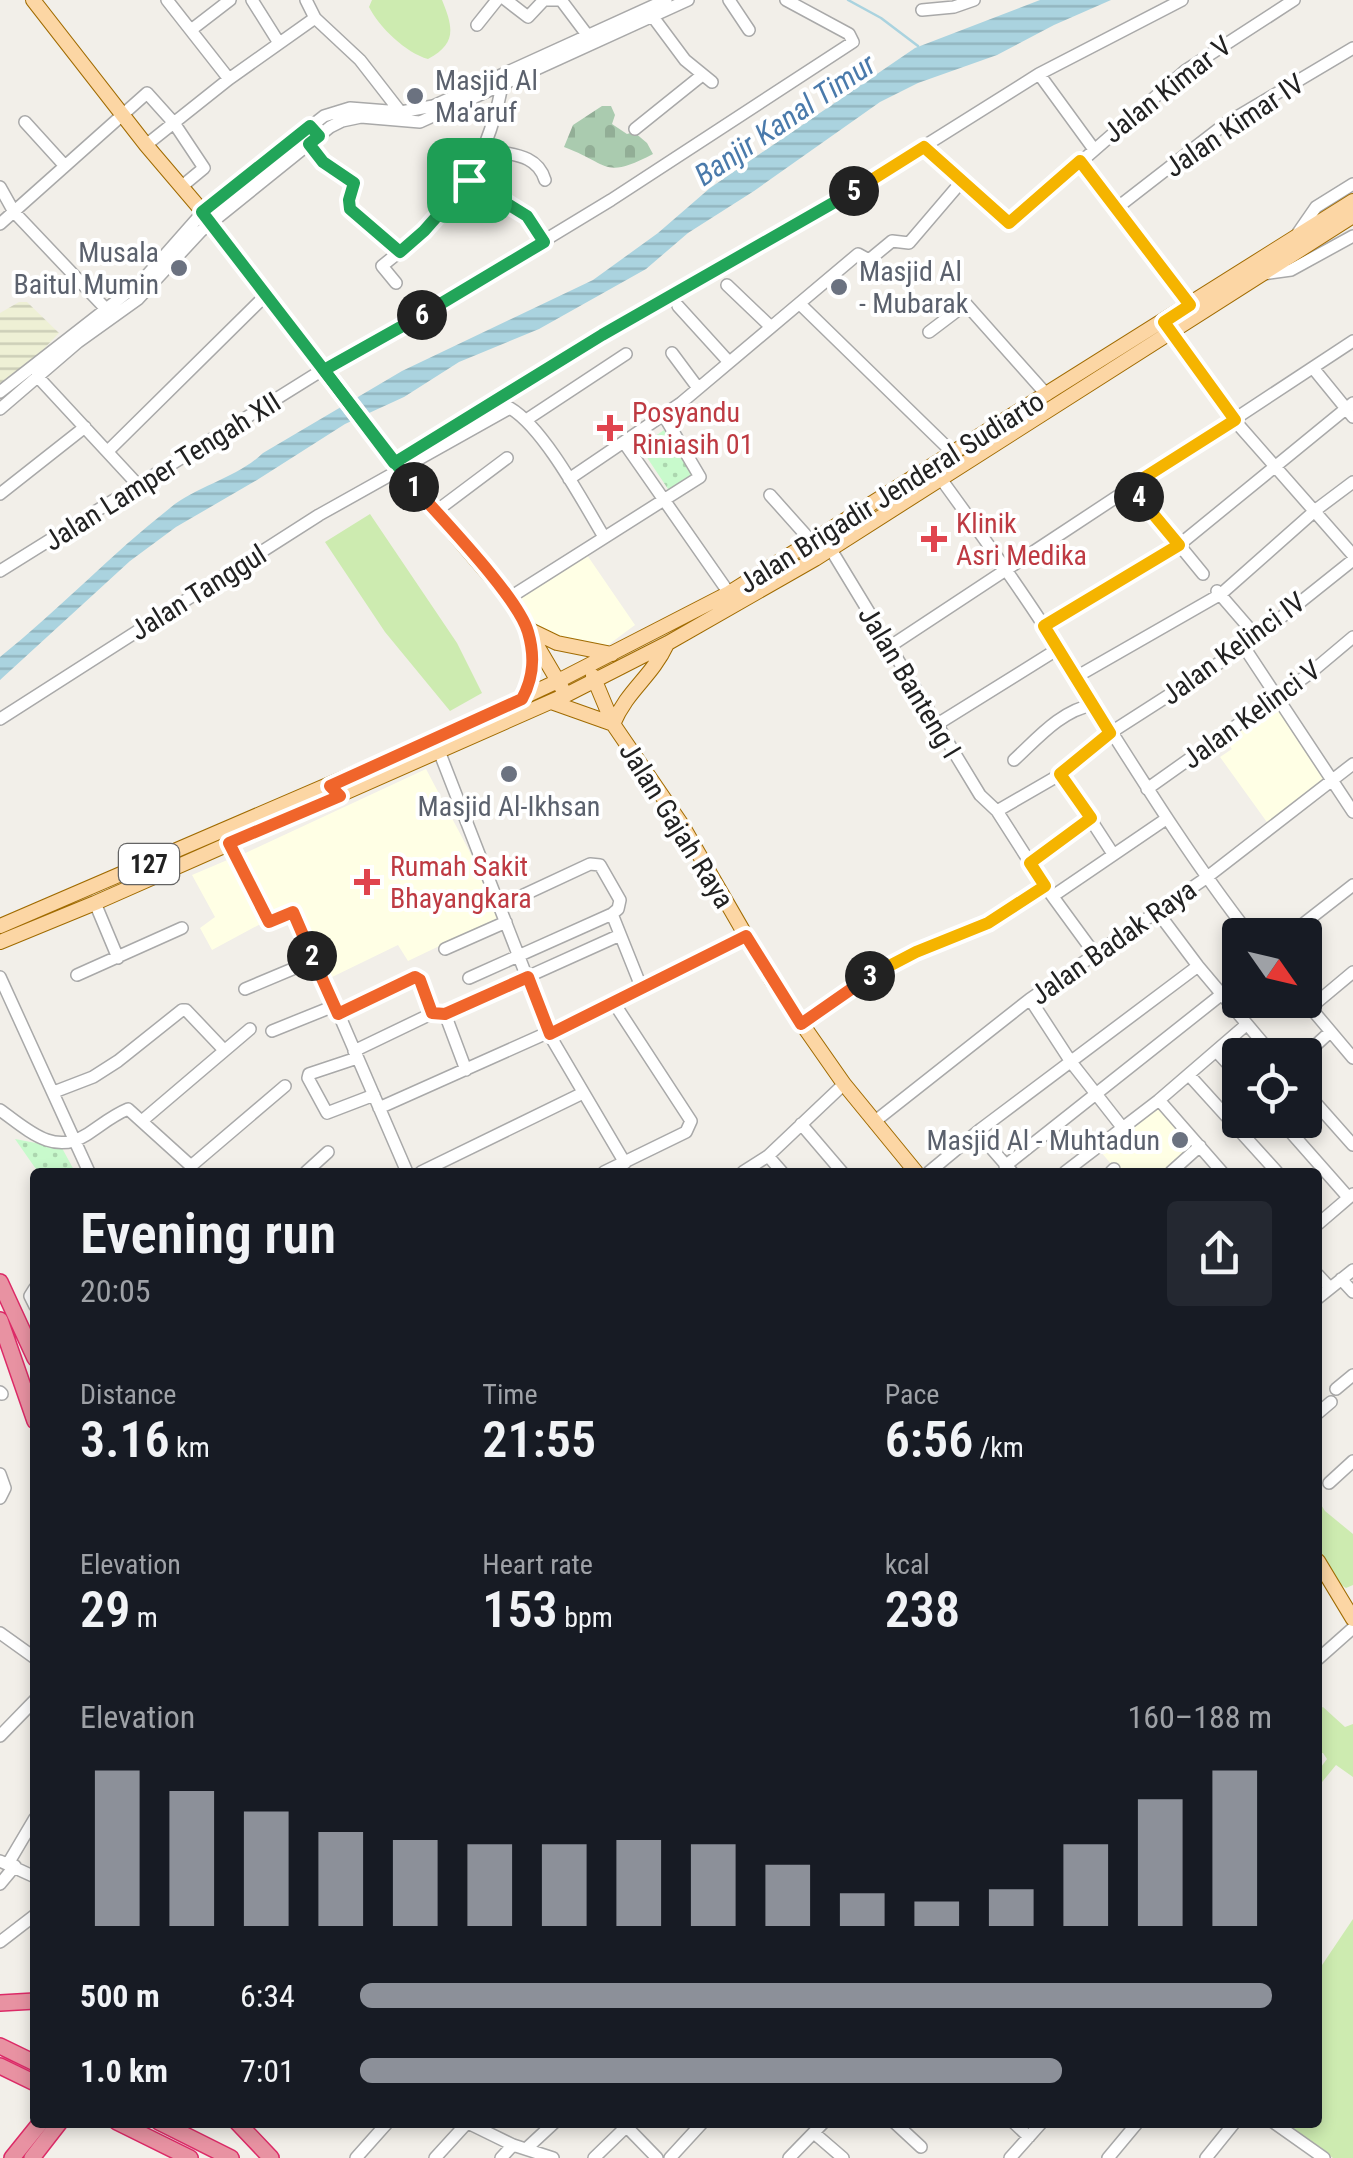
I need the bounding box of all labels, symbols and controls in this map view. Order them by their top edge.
street label: Jalan Kimar V [1097,29,1238,150]
water label: Banjir Kanal Timur [688,46,883,193]
place label: Masjid Al Ma'aruf [435,64,538,129]
street label: Jalan Kimar IV [1158,67,1310,184]
marker: Masjid Al Ma'aruf [404,85,426,107]
pin [427,138,512,223]
icon: arrive [442,153,497,208]
pin: 5 [829,166,879,216]
text: 5 [847,174,861,207]
place label: Musala Baitul Mumin [13,236,159,301]
place label: Masjid Al - Mubarak [859,255,969,320]
marker: Musala Baitul Mumin [168,257,190,279]
marker: Masjid Al - Mubarak [828,276,850,298]
pin: 6 [397,290,447,340]
text: 6 [415,298,429,331]
street label: Jalan Lamper Tengah XII [38,385,287,558]
street label: Jalan Brigadir Jenderal Sudiarto [732,385,1050,600]
place label: Posyandu Riniasih 01 [632,396,753,461]
marker: Posyandu Riniasih 01 [597,415,623,441]
pin: 1 [389,462,439,512]
text: 1 [407,470,421,503]
pin: 4 [1114,472,1164,522]
text: 4 [1132,480,1146,513]
place label: Klinik Asri Medika [956,507,1087,572]
marker: Klinik Asri Medika [921,526,947,552]
street label: Jalan Tanggul [124,538,272,647]
street label: Jalan Kelinci IV [1155,585,1312,712]
street label: Jalan Banteng I [851,600,968,764]
street label: Jalan Kelinci V [1176,653,1327,776]
street label: Jalan Gajah Raya [612,736,741,914]
marker: Masjid Al-Ikhsan [498,763,520,785]
place label: Masjid Al-Ikhsan [418,790,600,823]
road number: 127 [119,844,179,884]
place label: Rumah Sakit Bhayangkara [390,850,532,915]
marker: Rumah Sakit Bhayangkara [354,869,380,895]
street label: Jalan Badak Raya [1024,873,1203,1012]
north arrow [1222,918,1322,1018]
map controls [1222,918,1322,1138]
pin: 2 [287,931,337,981]
text: 2 [305,939,319,972]
pin: 3 [845,951,895,1001]
text: 3 [863,959,877,992]
button: locate [1222,1038,1322,1138]
place label: Masjid Al - Muhtadun [926,1124,1160,1157]
marker: Masjid Al - Muhtadun [1169,1129,1191,1151]
button: share [1167,1201,1272,1306]
text: Evening run [80,1202,336,1266]
text: 20:05 [80,1272,151,1310]
text: Distance [80,1378,177,1411]
text: Time [482,1378,538,1411]
text: Pace [885,1378,940,1411]
text: 3.16 [80,1411,170,1469]
text: 21:55 [482,1411,596,1469]
text: 6:56 [885,1411,973,1469]
text: km [170,1431,210,1464]
text: /km [973,1431,1024,1464]
text: Elevation [80,1548,181,1581]
text: Heart rate [482,1548,593,1581]
text: kcal [885,1548,930,1581]
text: 29 [80,1581,130,1639]
text: 153 [482,1581,558,1639]
text: 238 [885,1581,960,1639]
text: m [130,1601,158,1634]
text: bpm [558,1601,613,1634]
text: Elevation [80,1698,195,1736]
text: 160–188 m [1127,1698,1272,1736]
text: 500 m [80,1977,160,2015]
text: 6:34 [240,1977,295,2015]
text: 1.0 km [80,2052,168,2090]
text: 7:01 [240,2052,295,2090]

